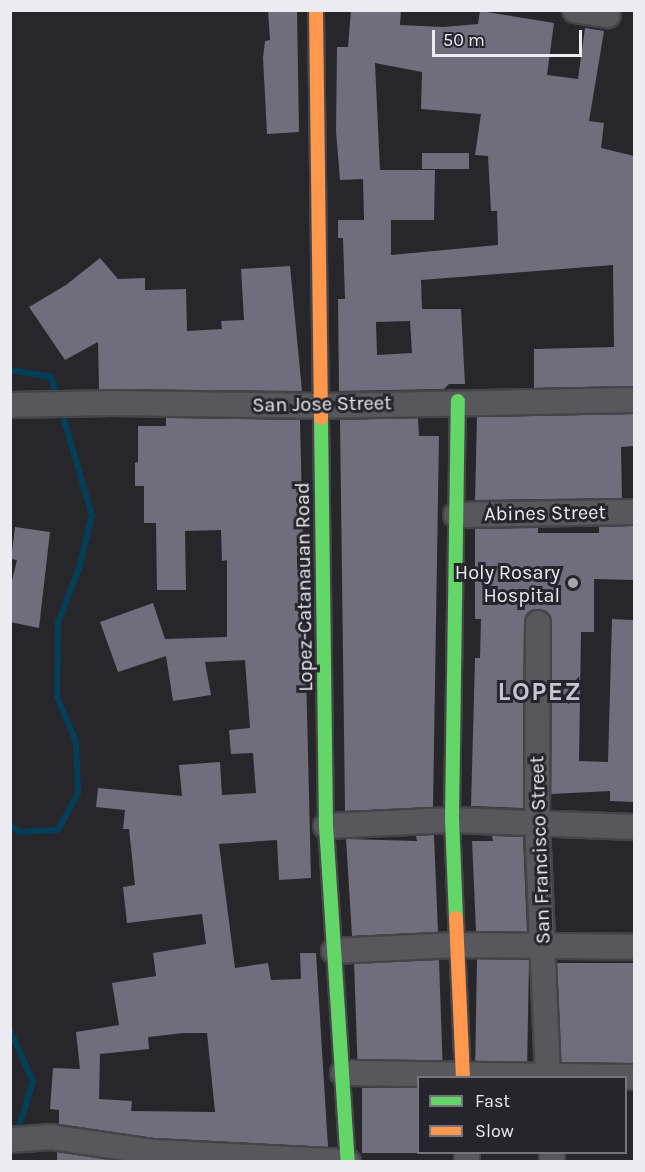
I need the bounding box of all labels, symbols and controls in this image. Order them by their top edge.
scale bar [435,18,585,56]
text: 50 m [443,29,485,51]
street label: San Jose Street [252,391,392,417]
street label: Lopez-Catanauan Road [290,482,318,692]
street label: Abines Street [484,500,606,526]
place label: Holy Rosary Hospital [455,560,560,607]
marker: Holy Rosary Hospital [564,574,582,592]
district label: LOPEZ [498,676,582,708]
street label: San Francisco Street [525,755,555,945]
legend [417,1076,627,1154]
text: Fast [475,1090,510,1112]
text: Slow [475,1120,514,1142]

